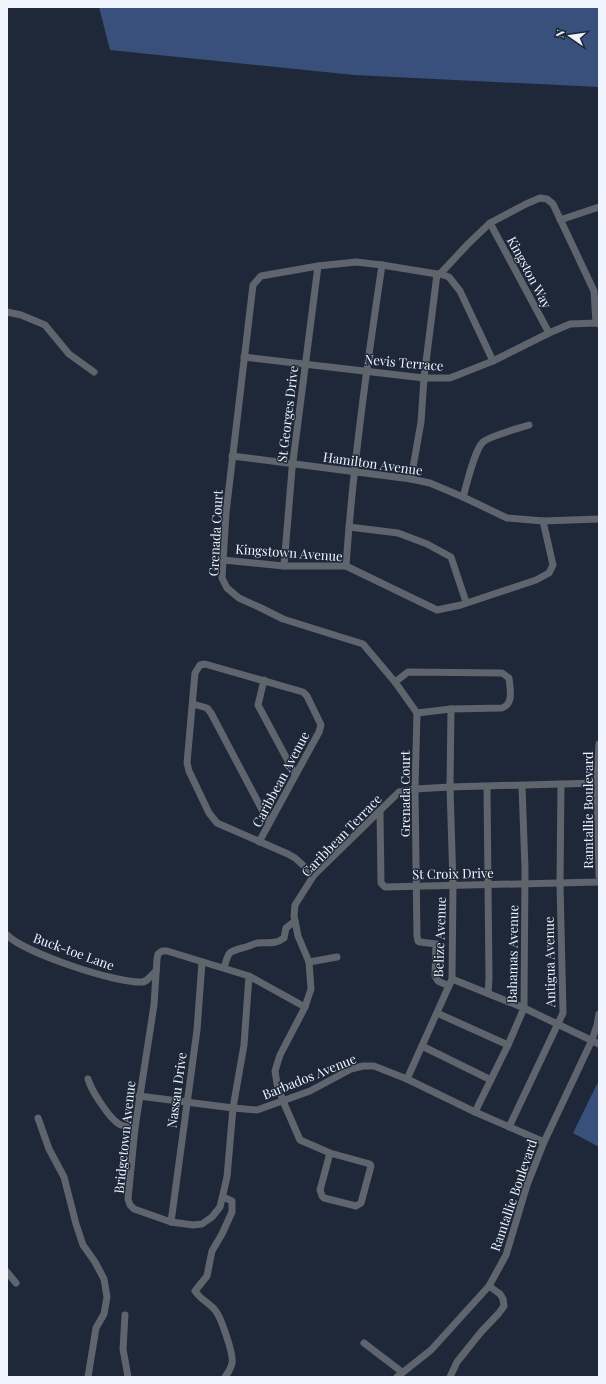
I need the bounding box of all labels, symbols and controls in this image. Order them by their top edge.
north arrow [550,16,590,56]
text: N [552,28,568,39]
street label: Kingston Way [504,233,556,311]
street label: Nevis Terrace [364,350,445,374]
street label: St Georges Drive [273,364,301,463]
street label: Hamilton Avenue [322,448,424,478]
street label: Grenada Court [204,489,226,577]
street label: Kingstown Avenue [235,540,344,564]
street label: Caribbean Avenue [248,728,313,830]
street label: Grenada Court [396,750,413,837]
street label: Ramtallie Boulevard [579,751,596,869]
street label: Caribbean Terrace [297,790,385,880]
street label: St Croix Drive [412,864,494,882]
street label: Belize Avenue [429,896,449,978]
street label: Bahamas Avenue [503,904,521,1003]
street label: Antigua Avenue [540,916,558,1009]
street label: Buck-toe Lane [31,928,117,974]
street label: Barbados Avenue [259,1049,359,1103]
street label: Nassau Drive [162,1051,190,1129]
street label: Bridgetown Avenue [110,1079,138,1194]
street label: Ramtallie Boulevard [486,1136,540,1253]

